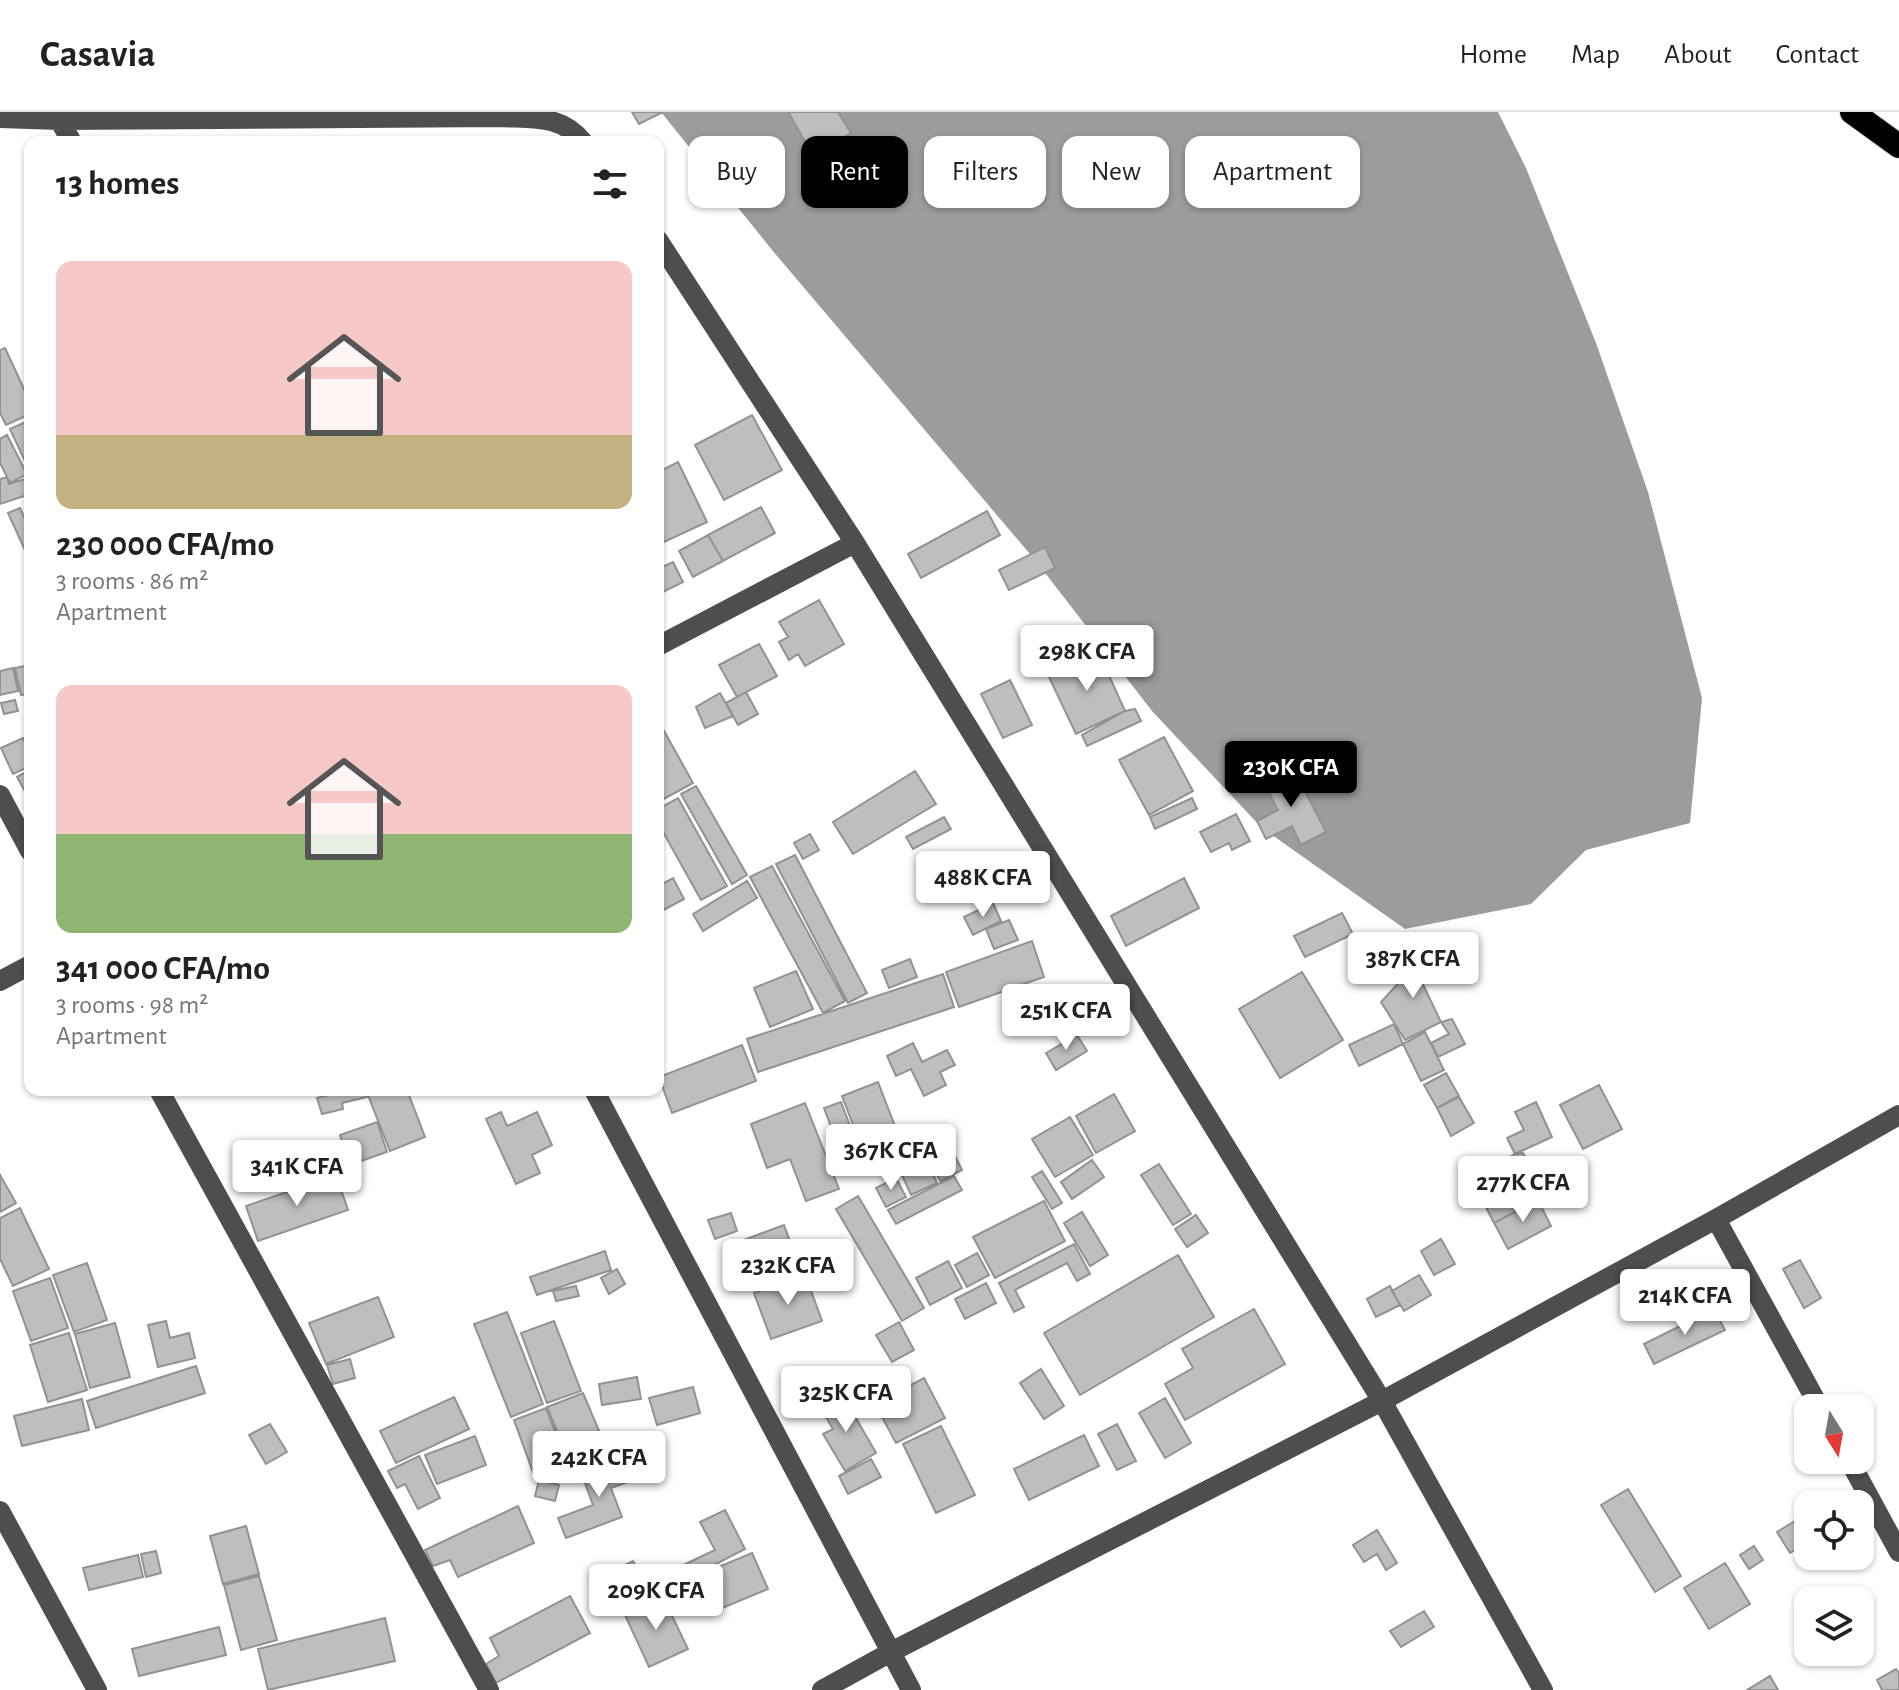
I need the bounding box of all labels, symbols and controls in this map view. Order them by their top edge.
text: Casavia [40,36,156,74]
text: Home [1460,41,1527,69]
text: Map [1571,41,1620,69]
text: About [1664,41,1732,69]
text: Contact [1776,41,1859,69]
chip: Buy [688,136,785,208]
chip: Rent [801,136,908,208]
chip: Filters [924,136,1046,208]
chip: New [1062,136,1169,208]
chip: Apartment [1185,136,1360,208]
icon: filters [588,162,632,206]
text: 13 homes [56,167,179,201]
icon: home [272,313,416,457]
text: 230 000 CFA/mo [56,528,274,562]
text: 3 rooms · 86 m² [56,568,208,594]
text: Apartment [56,599,167,625]
pin: 298K CFA [1004,625,1170,693]
text: 298K CFA [1039,638,1135,664]
icon: home [272,737,416,881]
pin: 230K CFA [1208,741,1374,809]
text: 230K CFA [1243,754,1339,780]
pin: 488K CFA [900,851,1066,919]
text: 488K CFA [934,864,1032,890]
pin: 387K CFA [1330,932,1496,1000]
text: 387K CFA [1366,945,1460,971]
text: 341 000 CFA/mo [56,952,270,986]
pin: 251K CFA [983,984,1149,1052]
text: 3 rooms · 98 m² [56,992,208,1018]
text: 251K CFA [1020,997,1112,1023]
text: Apartment [56,1023,167,1049]
pin: 367K CFA [808,1124,974,1192]
text: 367K CFA [844,1137,938,1163]
pin: 341K CFA [214,1140,380,1208]
text: 341K CFA [250,1153,344,1179]
pin: 277K CFA [1440,1156,1606,1224]
text: 277K CFA [1476,1169,1570,1195]
pin: 232K CFA [705,1239,871,1307]
text: 232K CFA [740,1252,836,1278]
pin: 214K CFA [1602,1269,1768,1337]
text: 214K CFA [1638,1282,1732,1308]
pin: 325K CFA [763,1366,929,1434]
text: 325K CFA [799,1379,893,1405]
north arrow [1794,1394,1874,1474]
map controls [1794,1394,1874,1666]
pin: 242K CFA [516,1431,682,1499]
text: 242K CFA [551,1444,647,1470]
button: locate [1794,1490,1874,1570]
pin: 209K CFA [573,1564,739,1632]
text: 209K CFA [607,1577,705,1603]
button: layers [1794,1586,1874,1666]

